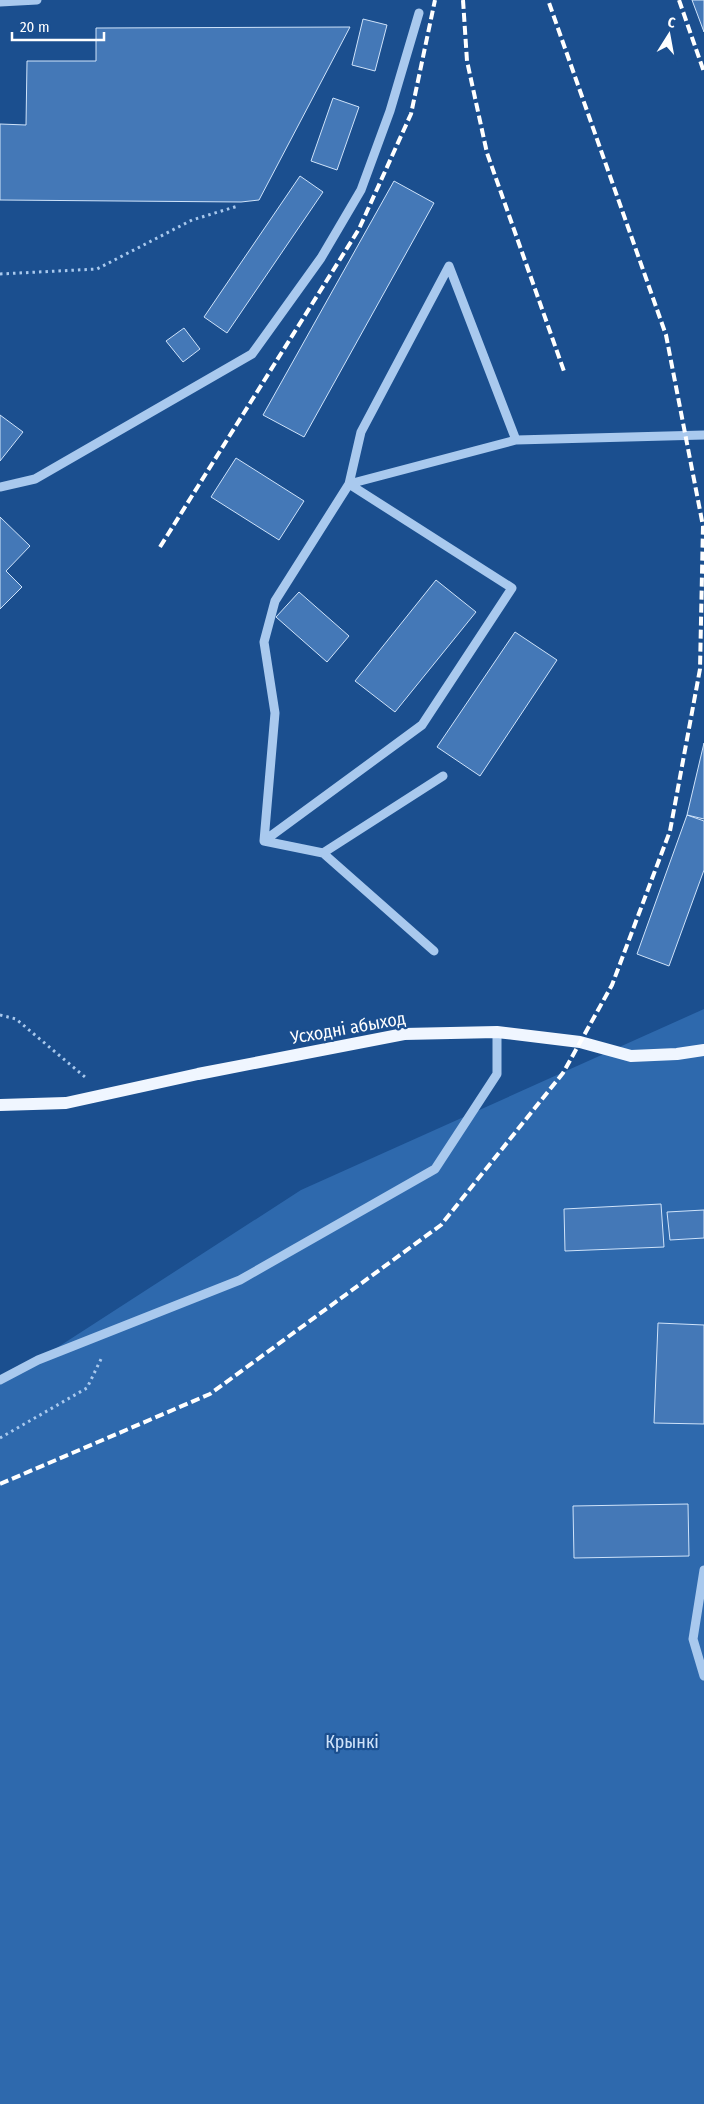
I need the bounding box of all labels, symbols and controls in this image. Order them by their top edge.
scale bar [12,10,105,42]
north arrow [644,10,694,60]
text: С [666,14,677,32]
text: 20 m [20,18,50,36]
street label: Усходні абыход [288,1007,407,1049]
park label: Крынкі [325,1731,379,1753]

